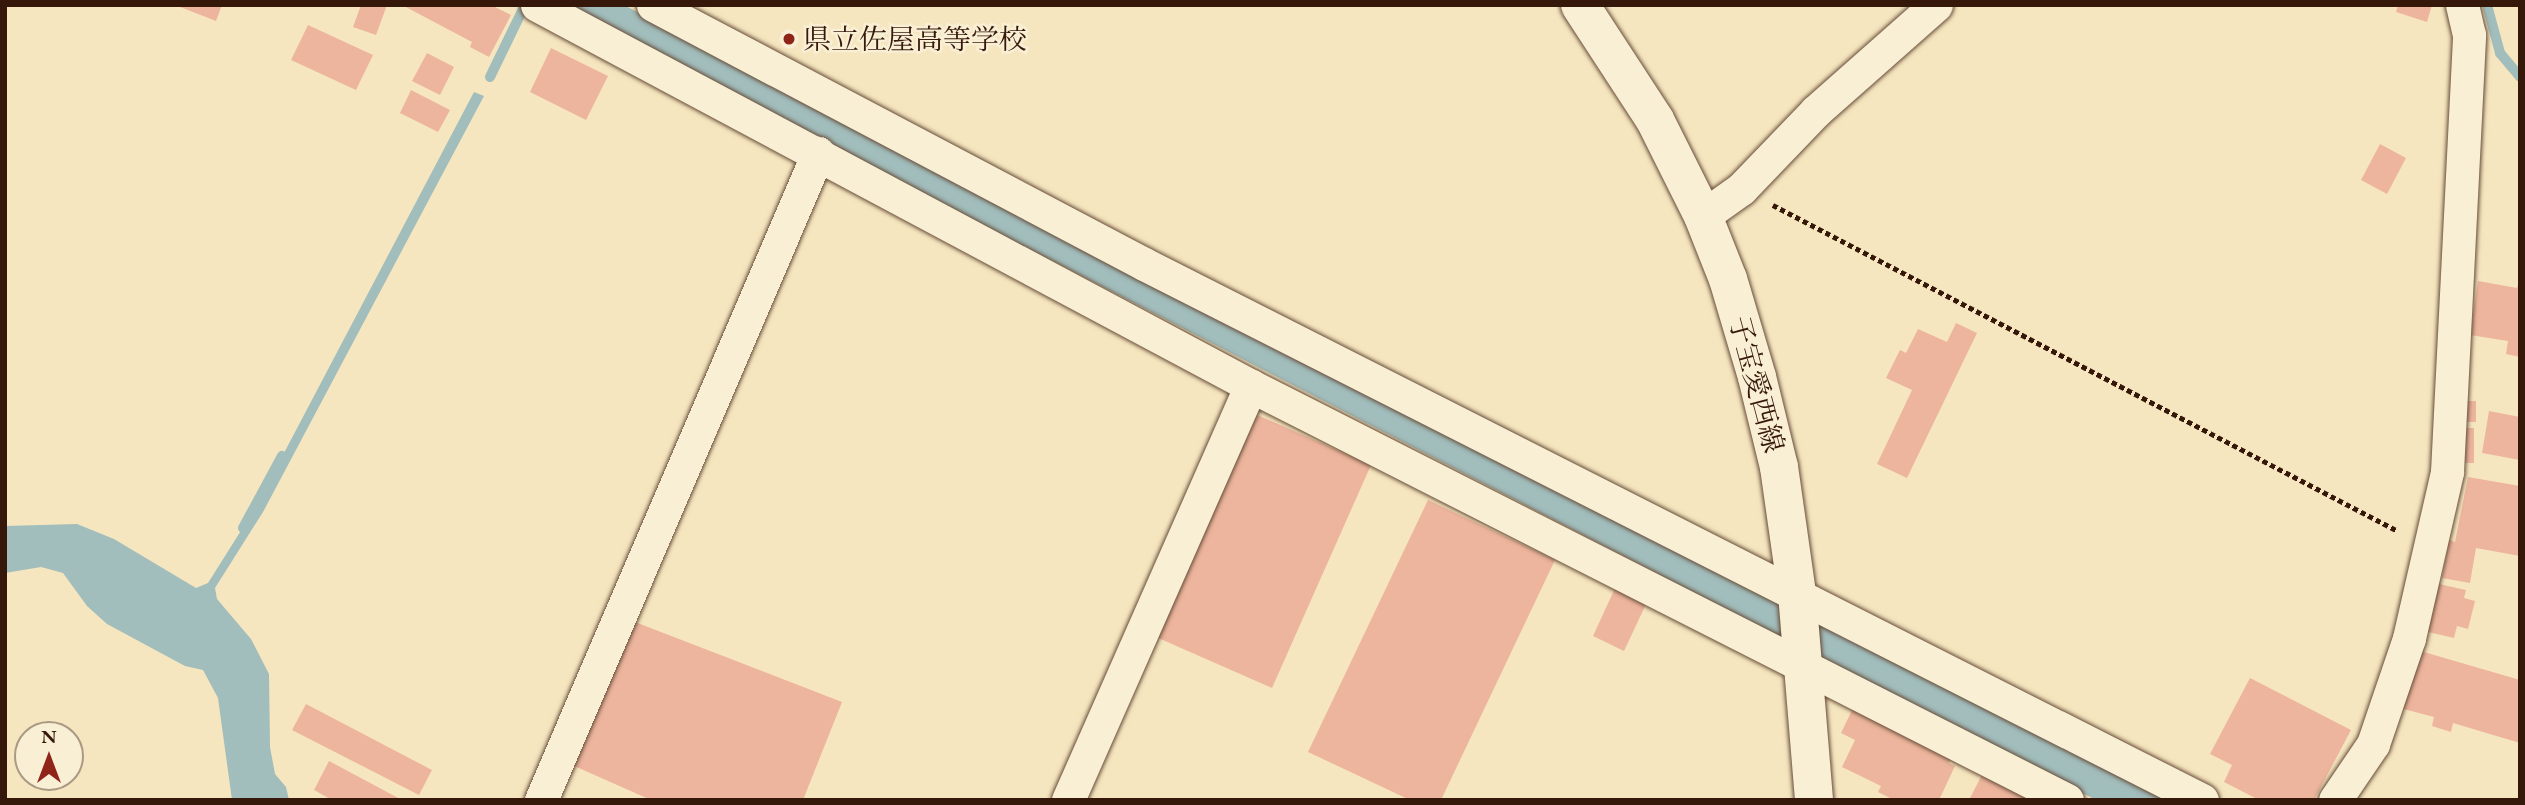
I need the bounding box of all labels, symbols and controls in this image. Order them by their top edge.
place label: 県立佐屋高等学校 [803,22,1027,56]
marker: 県立佐屋高等学校 [781,31,797,47]
street label: 子宝愛西線 [1723,312,1791,456]
north arrow [14,721,84,791]
text: N [41,724,57,749]

